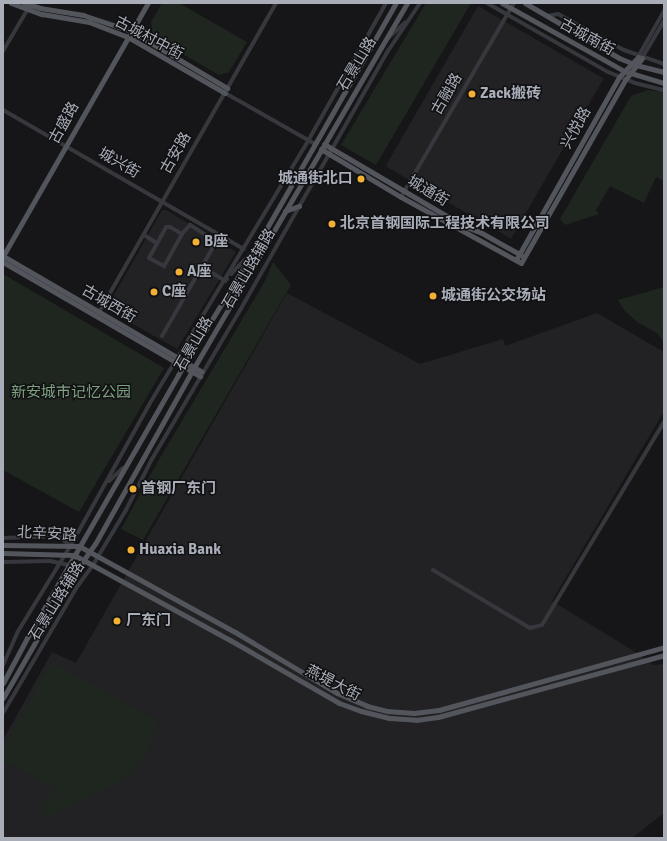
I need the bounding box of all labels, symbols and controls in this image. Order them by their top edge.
street label: 古城村中街 [112,12,186,64]
street label: 古城南街 [556,15,618,59]
street label: 石景山路 [334,34,380,94]
street label: 古融路 [428,70,466,118]
place label: Zack搬砖 [480,85,541,103]
marker: Zack搬砖 [467,89,477,99]
street label: 古盛路 [45,99,83,147]
street label: 兴悦路 [557,104,595,152]
street label: 古安路 [157,129,195,177]
street label: 城兴街 [95,144,143,182]
place label: 城通街北口 [278,170,353,188]
street label: 城通街 [404,172,452,210]
marker: 城通街北口 [356,174,366,184]
place label: 北京首钢国际工程技术有限公司 [340,215,550,233]
marker: 北京首钢国际工程技术有限公司 [327,219,337,229]
street label: 石景山路辅路 [219,226,279,312]
place label: B座 [204,233,228,251]
marker: B座 [191,237,201,247]
place label: A座 [187,263,212,281]
marker: A座 [174,267,184,277]
street label: 古城西街 [79,281,139,327]
place label: C座 [162,283,186,301]
marker: C座 [149,287,159,297]
place label: 城通街公交场站 [441,287,546,305]
marker: 城通街公交场站 [428,291,438,301]
street label: 石景山路 [171,314,217,374]
park label: 新安城市记忆公园 [11,384,131,402]
place label: 首钢厂东门 [141,480,216,498]
marker: 首钢厂东门 [128,484,138,494]
street label: 北辛安路 [17,523,77,545]
place label: Huaxia Bank [139,541,221,559]
marker: Huaxia Bank [126,545,136,555]
street label: 石景山路辅路 [26,558,88,644]
place label: 厂东门 [126,612,171,630]
marker: 厂东门 [111,615,123,627]
street label: 燕堤大街 [302,661,364,705]

